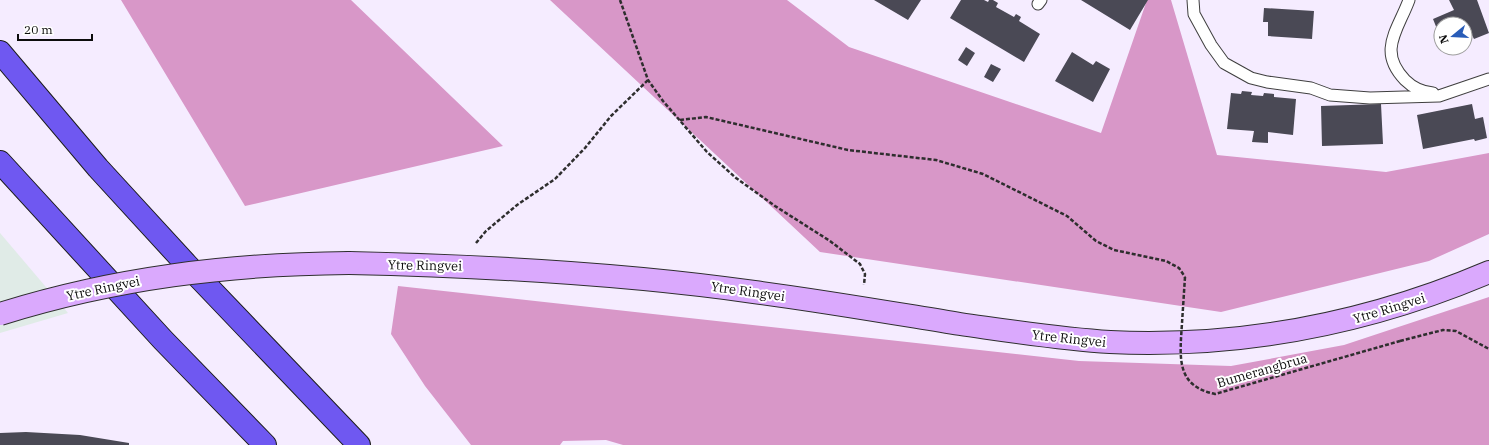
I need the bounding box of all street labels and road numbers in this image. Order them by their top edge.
street label: Ytre Ringvei [388,256,462,275]
street label: Ytre Ringvei [65,272,141,305]
street label: Ytre Ringvei [710,278,786,305]
street label: Ytre Ringvei [1351,289,1427,328]
street label: Ytre Ringvei [1031,326,1107,351]
street label: Bumerangbrua [1215,349,1309,391]

